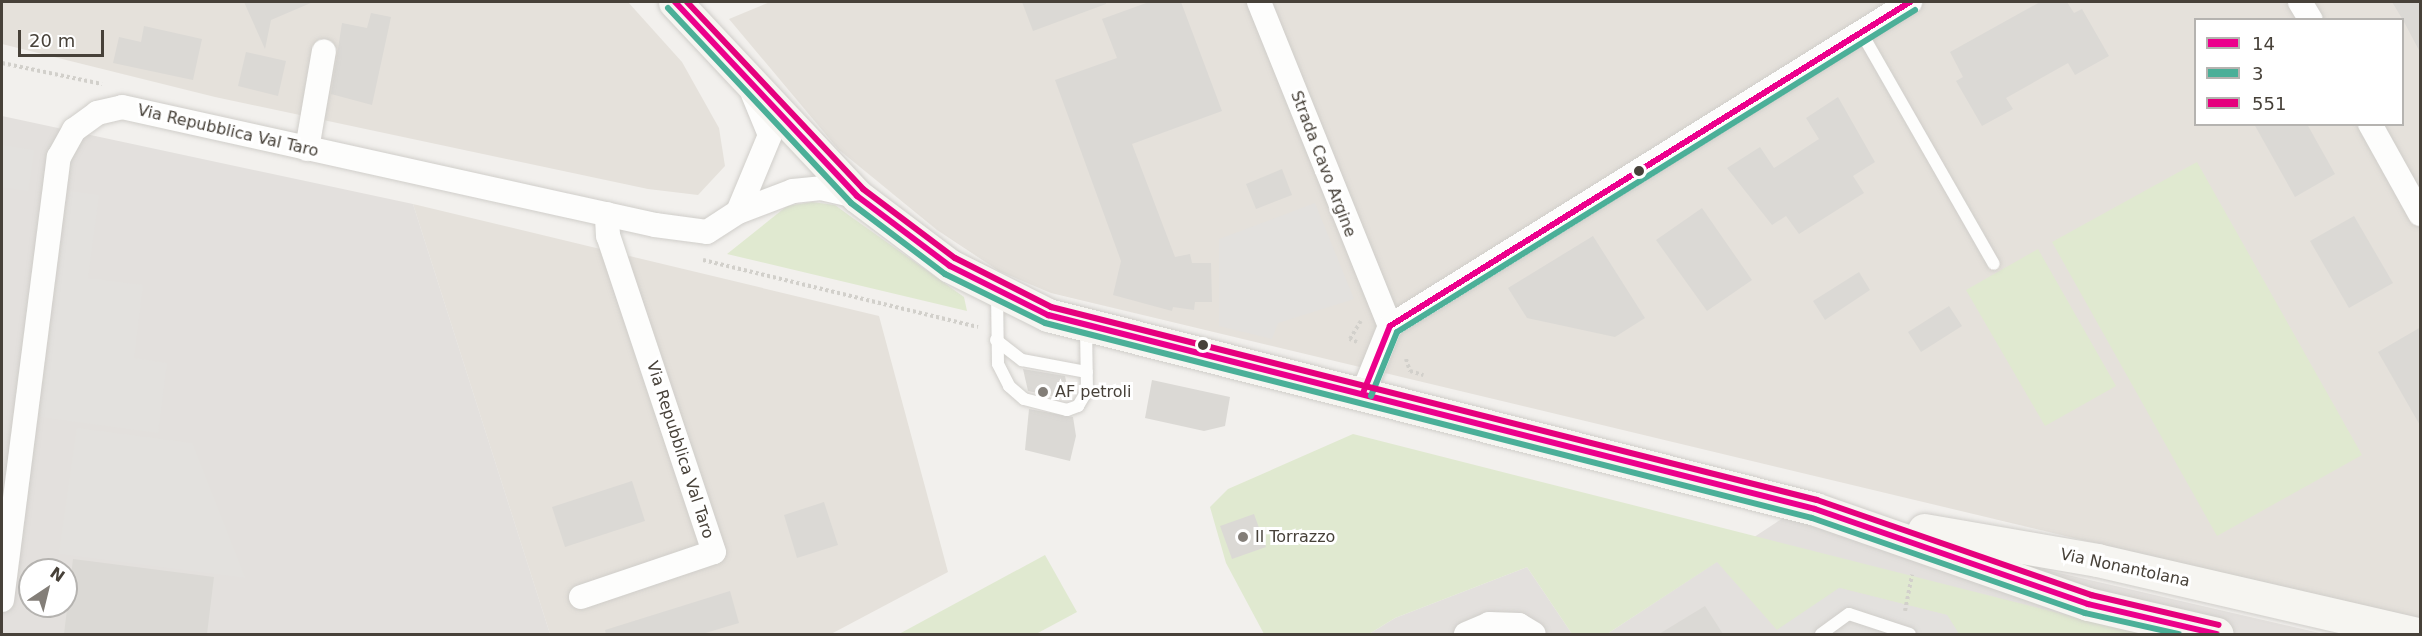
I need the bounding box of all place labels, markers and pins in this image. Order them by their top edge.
unlabelled marker [1633,165,1645,177]
unlabelled marker [1197,339,1209,351]
place label: AF petroli [1055,382,1131,402]
marker: AF petroli [1036,385,1050,399]
place label: Il Torrazzo [1255,527,1335,547]
marker: Il Torrazzo [1236,530,1250,544]

